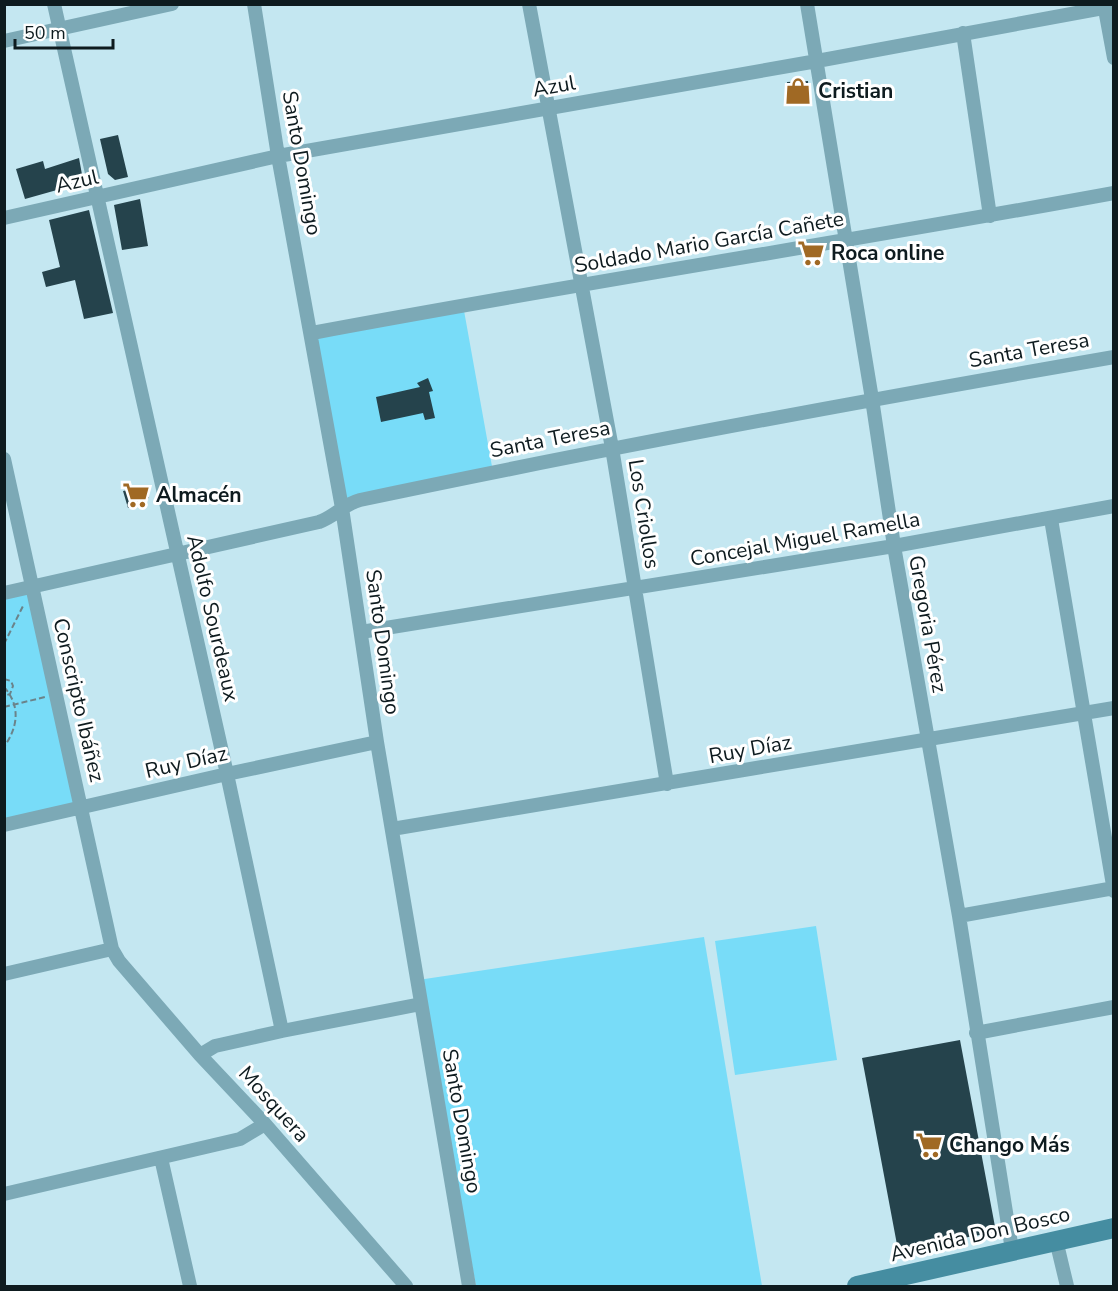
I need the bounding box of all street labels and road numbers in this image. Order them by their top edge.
street label: Azul [530,68,578,104]
street label: Santo Domingo [276,89,328,237]
street label: Azul [53,162,102,199]
street label: Soldado Mario García Cañete [572,204,846,280]
street label: Santa Teresa [967,326,1091,374]
street label: Santa Teresa [488,414,612,464]
street label: Los Criollos [622,457,666,571]
street label: Concejal Miguel Ramella [688,505,922,573]
street label: Adolfo Sourdeaux [180,532,246,704]
street label: Gregoria Pérez [902,553,954,695]
street label: Santo Domingo [359,568,407,716]
street label: Conscripto Ibáñez [47,615,112,785]
street label: Ruy Díaz [707,728,794,770]
street label: Ruy Díaz [142,739,230,785]
street label: Santo Domingo [436,1047,488,1195]
street label: Mosquera [232,1060,316,1148]
street label: Avenida Don Bosco [887,1200,1073,1268]

